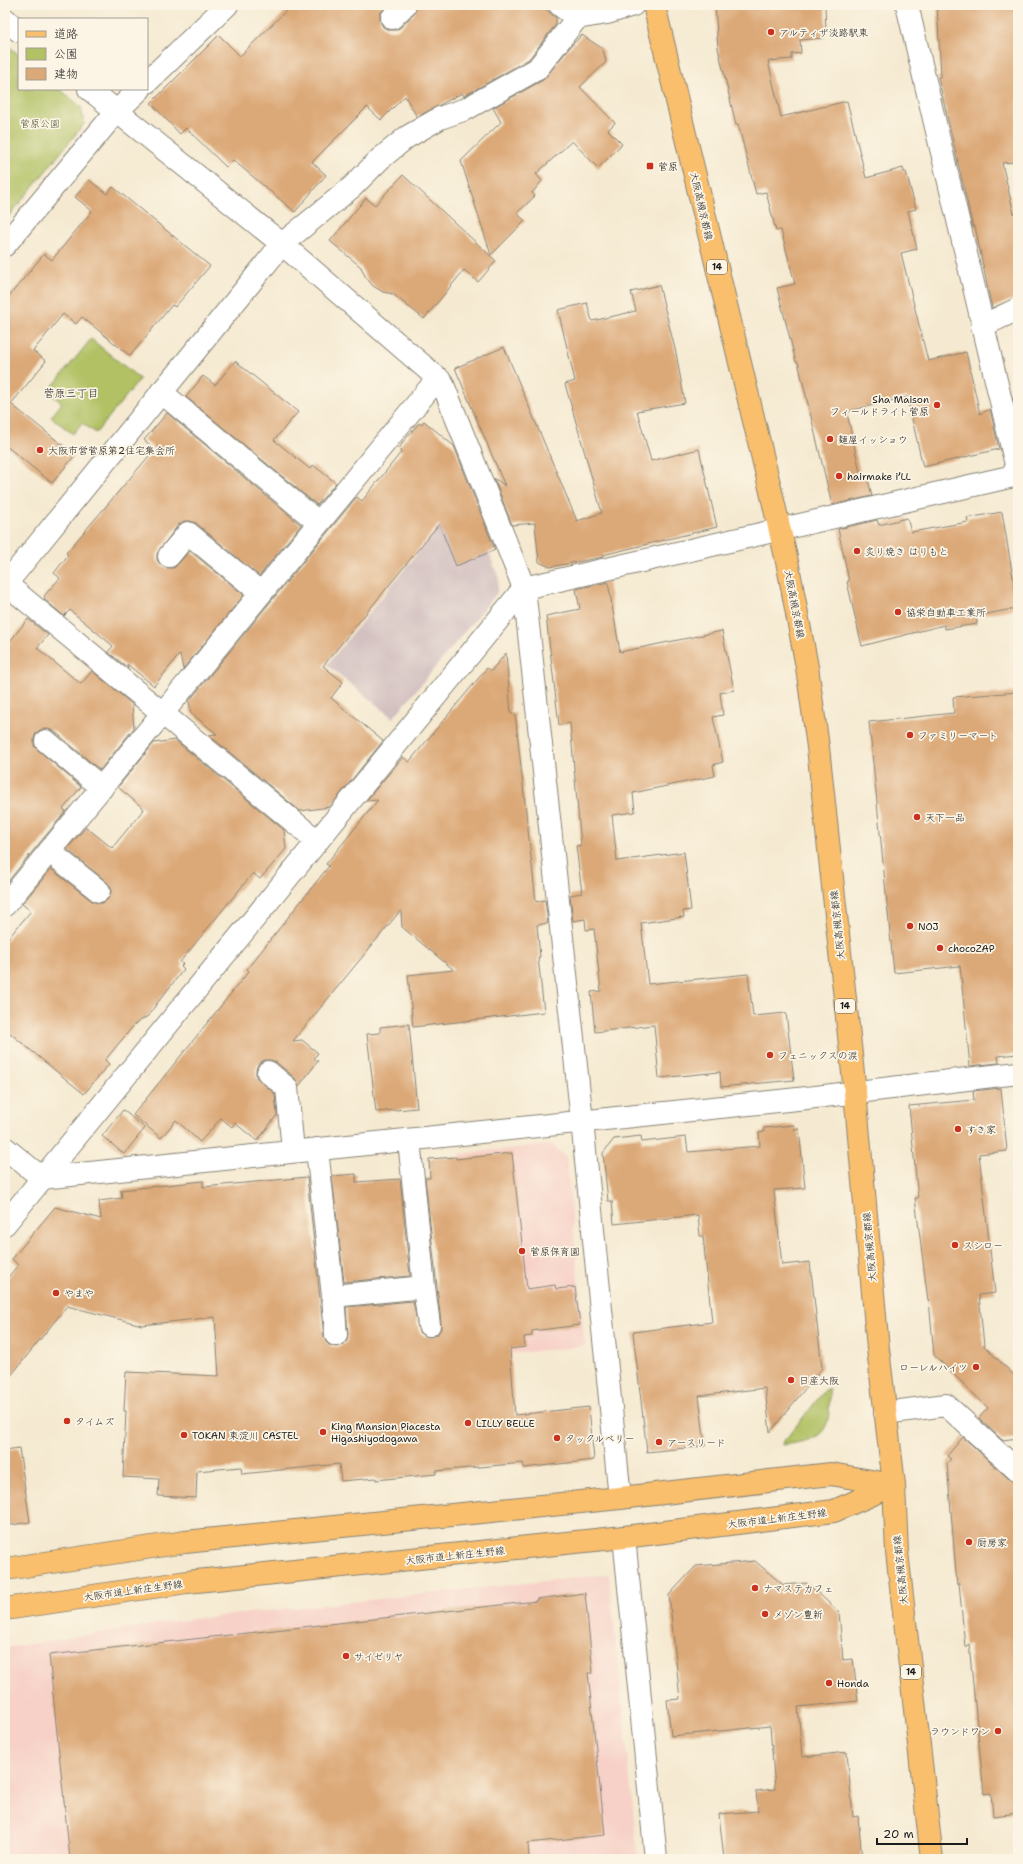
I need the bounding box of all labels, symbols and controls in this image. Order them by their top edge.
legend [18,18,148,90]
text: 道路 [54,26,78,42]
place label: アルティザ淡路駅東 [779,26,868,39]
marker: アルティザ淡路駅東 [766,27,776,37]
text: 公園 [54,46,78,62]
text: 建物 [54,66,78,82]
park label: 菅原公園 [20,117,60,130]
place label: 菅原 [658,160,678,173]
marker: 菅原 [645,161,655,171]
street label: 大阪高槻京都線 [687,171,716,242]
road number: 14 [707,260,727,274]
district label: 菅原三丁目 [44,386,99,401]
place label: Sha Maison フィールドライト菅原 [830,393,929,418]
marker: Sha Maison フィールドライト菅原 [932,400,942,410]
place label: 麺屋イッショウ [838,433,908,446]
marker: 麺屋イッショウ [825,434,835,444]
place label: 大阪市営菅原第2住宅集会所 [48,444,175,457]
marker: 大阪市営菅原第2住宅集会所 [35,445,45,455]
place label: hairmake i’LL [847,470,912,483]
marker: hairmake i’LL [834,471,844,481]
place label: 炙り焼き はりもと [865,545,948,558]
marker: 炙り焼き はりもと [852,546,862,556]
street label: 大阪高槻京都線 [781,568,808,640]
place label: 協栄自動車工業所 [906,606,986,619]
marker: 協栄自動車工業所 [893,607,903,617]
place label: ファミリーマート [918,729,998,742]
marker: ファミリーマート [905,730,915,740]
place label: 天下一品 [925,811,965,824]
marker: 天下一品 [912,812,922,822]
street label: 大阪高槻京都線 [827,889,848,960]
place label: NOJ [918,920,939,933]
marker: NOJ [905,921,915,931]
place label: chocoZAP [948,942,995,955]
marker: chocoZAP [935,943,945,953]
road number: 14 [835,999,855,1013]
place label: フェニックスの涙 [778,1049,858,1062]
marker: フェニックスの涙 [765,1050,775,1060]
place label: すき家 [966,1123,996,1136]
marker: すき家 [953,1124,963,1134]
street label: 大阪高槻京都線 [860,1212,879,1282]
place label: スシロー [963,1239,1003,1252]
marker: スシロー [950,1240,960,1250]
place label: 菅原保育園 [530,1245,580,1258]
marker: 菅原保育園 [517,1246,527,1256]
place label: やまや [64,1287,94,1300]
marker: やまや [51,1288,61,1298]
place label: ローレルハイツ [899,1361,968,1374]
marker: ローレルハイツ [971,1362,981,1372]
place label: 日産大阪 [799,1374,839,1387]
marker: 日産大阪 [786,1375,796,1385]
place label: タイムズ [75,1415,114,1428]
marker: タイムズ [62,1416,72,1426]
place label: LILLY BELLE [476,1417,535,1430]
marker: LILLY BELLE [463,1418,473,1428]
place label: King Mansion Piacesta Higashiyodogawa [331,1420,441,1445]
marker: King Mansion Piacesta Higashiyodogawa [318,1427,328,1437]
place label: TOKAN 東淀川 CASTEL [192,1429,299,1442]
marker: TOKAN 東淀川 CASTEL [179,1430,189,1440]
place label: タックルベリー [565,1432,634,1445]
marker: タックルベリー [552,1433,562,1443]
place label: アースリード [667,1436,726,1449]
marker: アースリード [654,1437,664,1447]
street label: 大阪市道上新庄生野線 [727,1506,827,1531]
street label: 大阪高槻京都線 [890,1534,911,1605]
place label: 厨房家 [977,1536,1007,1549]
marker: 厨房家 [964,1537,974,1547]
street label: 大阪市道上新庄生野線 [405,1544,505,1567]
street label: 大阪市道上新庄生野線 [83,1577,183,1604]
place label: ナマステカフェ [763,1582,834,1595]
marker: ナマステカフェ [750,1583,760,1593]
place label: メゾン豊新 [773,1608,823,1621]
marker: メゾン豊新 [760,1609,770,1619]
place label: サイゼリヤ [354,1650,403,1663]
marker: サイゼリヤ [341,1651,351,1661]
road number: 14 [901,1665,921,1679]
place label: Honda [837,1677,870,1690]
marker: Honda [824,1678,834,1688]
place label: ラウンドワン [930,1725,990,1738]
marker: ラウンドワン [993,1726,1003,1736]
scale bar [877,1820,967,1846]
text: 20 m [883,1826,914,1842]

